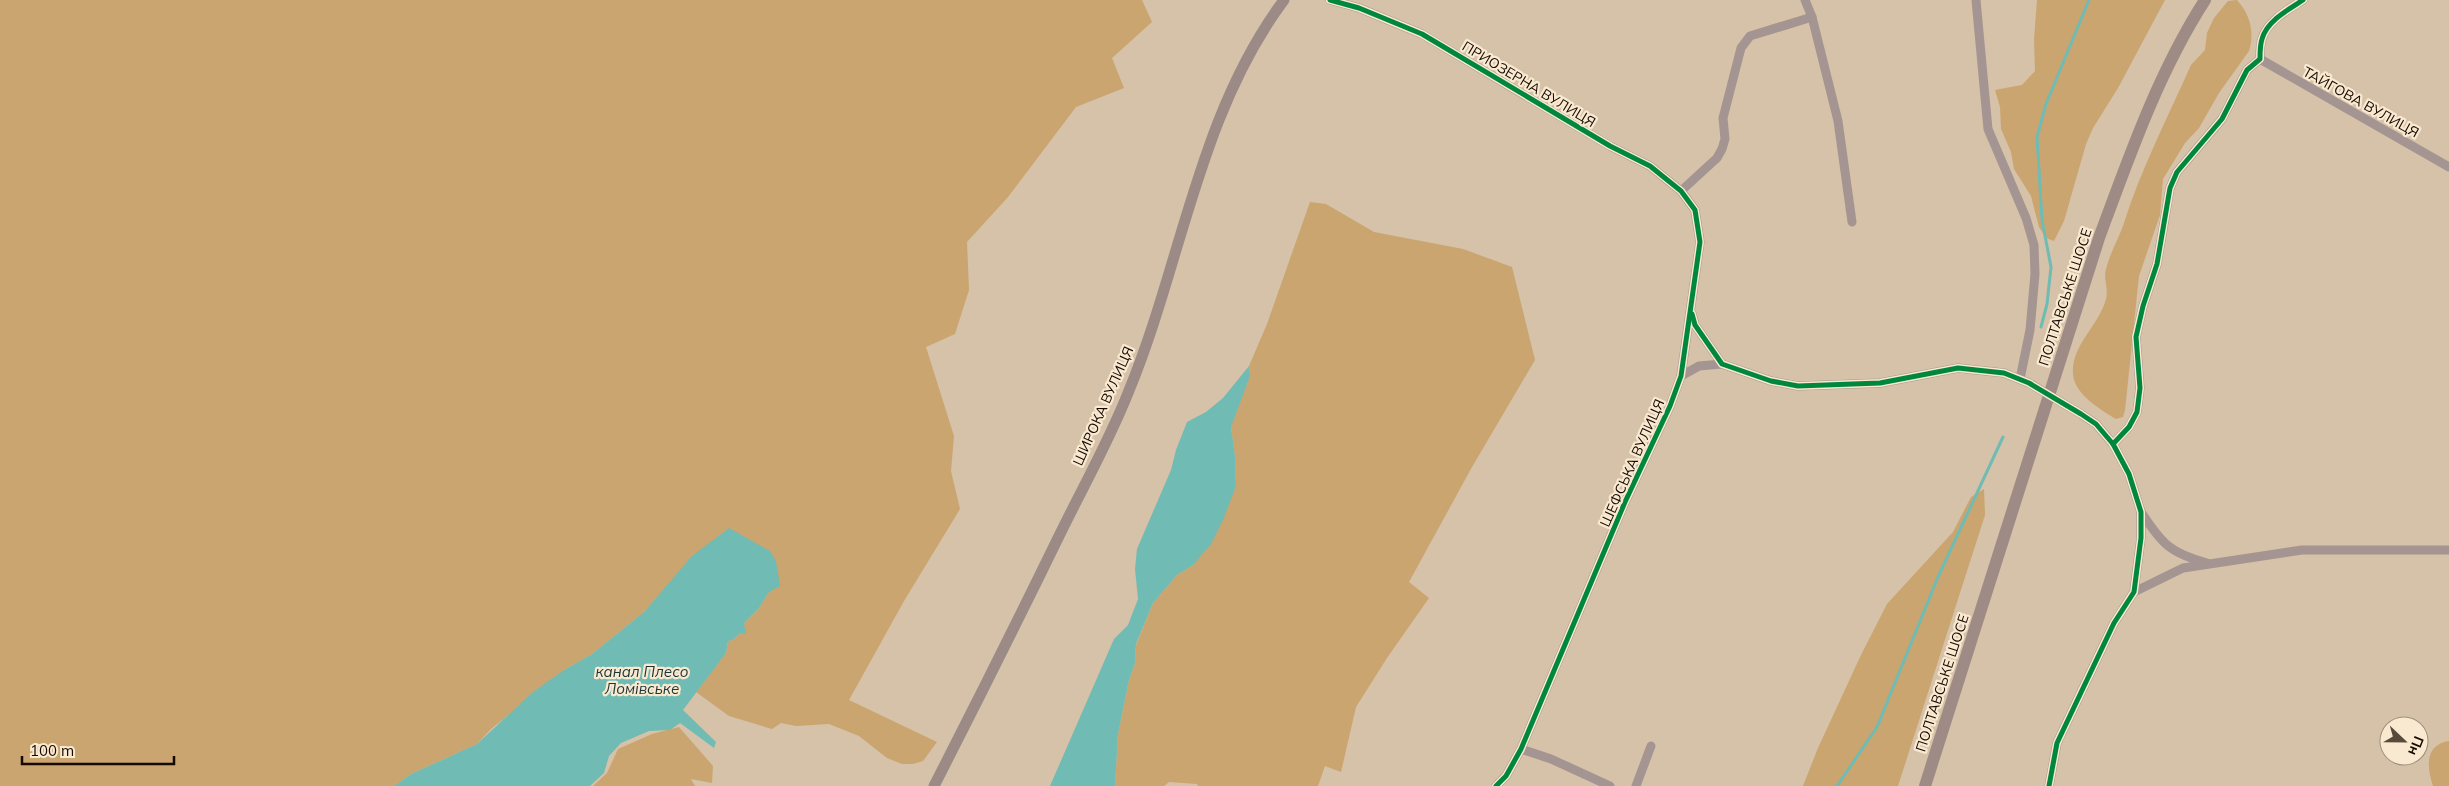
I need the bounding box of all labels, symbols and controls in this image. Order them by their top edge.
street label: ПРИОЗЕРНА ВУЛИЦЯ [1459,37,1599,131]
street label: ТАЙГОВА ВУЛИЦЯ [2300,63,2422,141]
street label: ПОЛТАВСЬКЕ ШОСЕ [2034,226,2096,368]
street label: ШИРОКА ВУЛИЦЯ [1069,344,1137,468]
street label: ШЕФСЬКА ВУЛИЦЯ [1596,396,1668,530]
street label: ПОЛТАВСЬКЕ ШОСЕ [1911,612,1973,754]
water label: канал Плесо Ломівське [596,662,689,698]
north arrow [2379,716,2429,766]
text: Пн [2404,733,2428,758]
scale bar [22,734,175,766]
text: 100 m [30,741,74,760]

